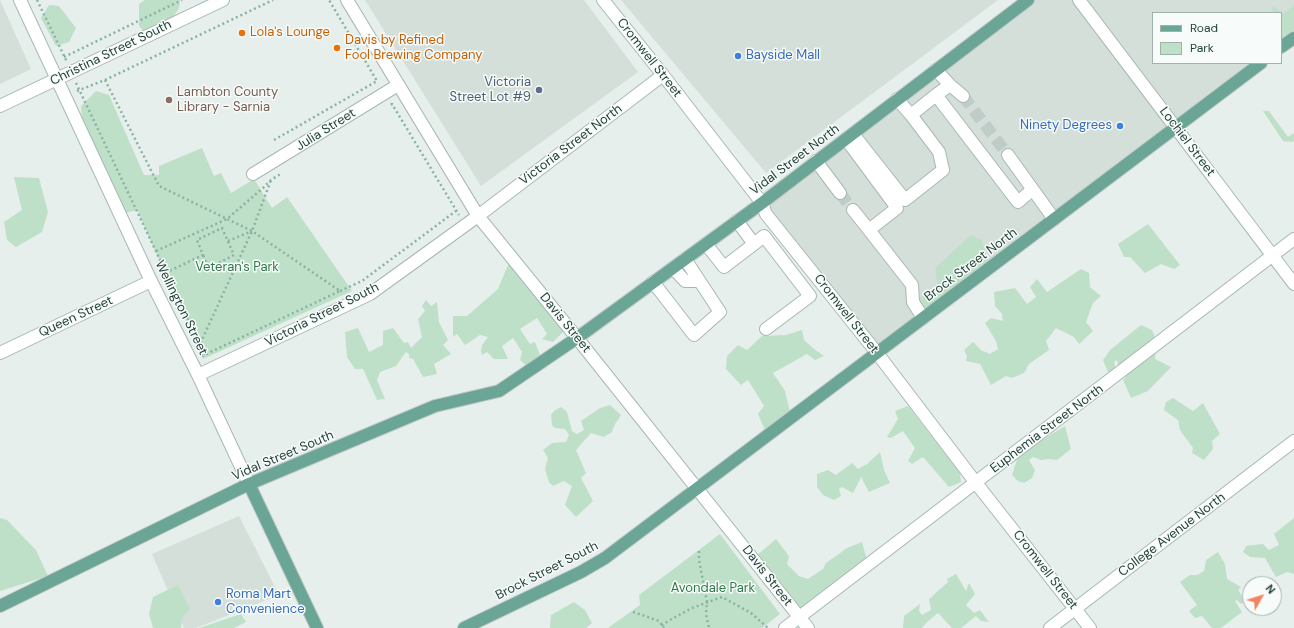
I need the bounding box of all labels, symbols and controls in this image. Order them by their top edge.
legend [1152,12,1282,64]
street label: Cromwell Street [613,15,685,101]
street label: Christina Street South [48,17,174,89]
text: Road [1190,20,1218,36]
place label: Lola's Lounge [250,25,330,41]
marker: Lola's Lounge [237,28,247,38]
place label: Davis by Refined Fool Brewing Company [345,33,483,64]
text: Park [1190,40,1214,56]
marker: Davis by Refined Fool Brewing Company [332,43,342,53]
place label: Bayside Mall [746,48,820,64]
marker: Bayside Mall [733,51,743,61]
place label: Victoria Street Lot #9 [450,75,531,106]
place label: Lambton County Library - Sarnia [177,85,278,116]
marker: Victoria Street Lot #9 [534,85,544,95]
marker: Lambton County Library - Sarnia [164,95,174,105]
street label: Victoria Street North [517,101,625,189]
street label: Lochiel Street [1156,104,1218,180]
street label: Julia Street [293,106,359,154]
place label: Ninety Degrees [1020,118,1112,134]
street label: Vidal Street North [747,121,843,199]
marker: Ninety Degrees [1115,121,1125,131]
street label: Brock Street North [922,225,1020,305]
street label: Wellington Street [151,258,211,358]
park label: Veteran's Park [195,260,279,276]
street label: Cromwell Street [810,271,882,357]
street label: Victoria Street South [262,280,382,350]
street label: Davis Street [536,290,594,356]
street label: Queen Street [36,293,116,341]
street label: Euphemia Street North [987,381,1107,477]
street label: Vidal Street South [230,428,336,484]
street label: College Avenue North [1116,490,1228,580]
street label: Cromwell Street [1009,527,1081,613]
street label: Brock Street South [493,538,601,604]
street label: Davis Street [739,543,795,609]
north arrow [1242,576,1282,616]
park label: Avondale Park [671,581,755,597]
text: N [1263,582,1279,597]
place label: Roma Mart Convenience [226,587,305,618]
marker: Roma Mart Convenience [213,597,223,607]

